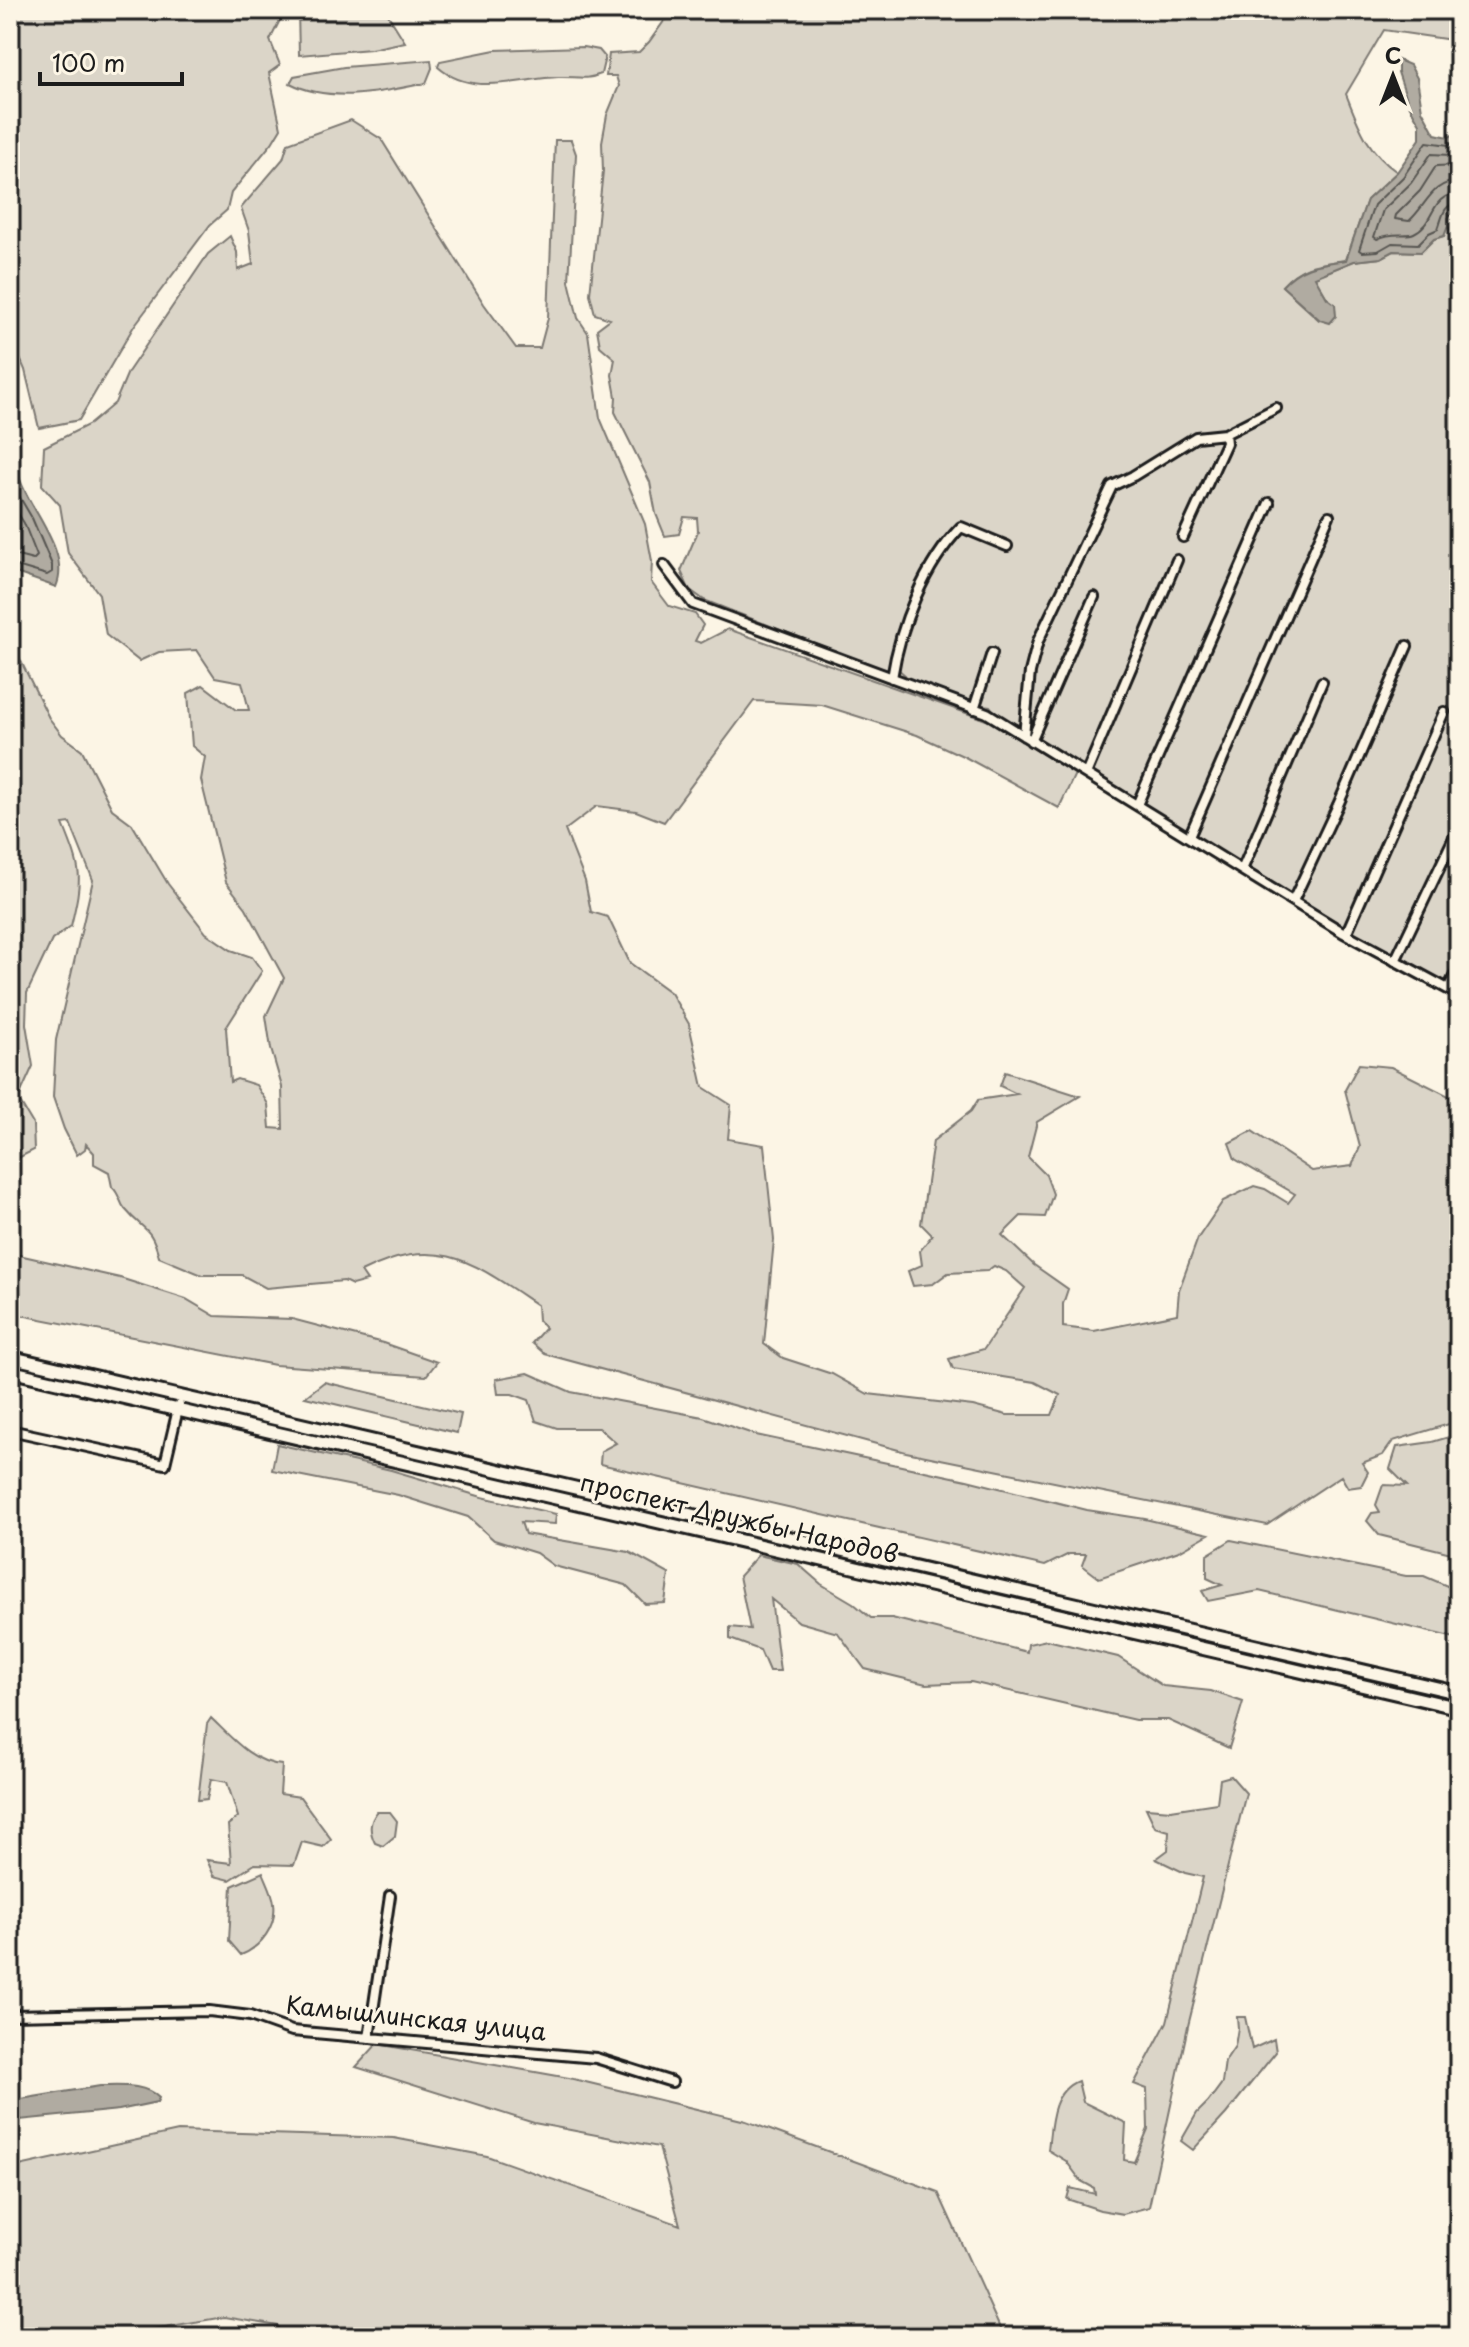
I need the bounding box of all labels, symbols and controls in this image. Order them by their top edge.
scale bar [40,36,182,86]
north arrow [1353,36,1433,116]
text: С [1385,38,1401,71]
text: 100 m [52,44,125,80]
street label: проспект Дружбы Народов [577,1463,902,1571]
street label: Камышлинская улица [284,1985,548,2049]

